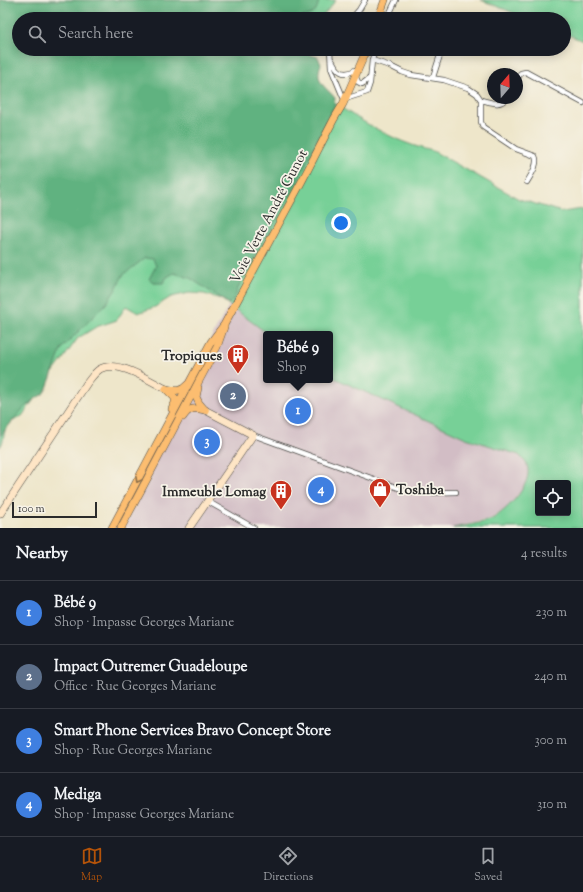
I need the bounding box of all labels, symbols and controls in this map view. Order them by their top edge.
search box [12,12,571,56]
icon: search [26,23,48,45]
text: Search here [58,24,133,45]
north arrow [487,68,523,104]
street label: Voie Verte André Gunot [226,146,314,287]
your location [331,213,351,233]
popup [263,331,333,383]
text: Bébé 9 [277,338,319,359]
building icon: Tropiques [225,342,251,375]
place label: Tropiques [161,347,222,367]
text: Shop [277,359,306,377]
pin: 2 [220,381,246,411]
pin: 1 [285,396,311,426]
pin: 3 [194,427,220,457]
pin: 4 [308,475,334,505]
one-way arrow [135,476,142,483]
shop icon: Toshiba [367,476,393,509]
building icon: Immeuble Lomag [268,478,294,511]
map controls [535,480,571,516]
button: locate [535,480,571,516]
place label: Toshiba [396,481,444,501]
place label: Immeuble Lomag [162,483,266,503]
scale bar [12,500,97,519]
text: 100 m [18,501,45,517]
text: Nearby [16,542,68,566]
text: 4 results [521,545,567,563]
text: Bébé 9 [54,593,96,614]
text: 1 [27,604,31,622]
text: 230 m [535,604,567,622]
text: Shop · Impasse Georges Mariane [54,614,234,632]
text: Impact Outremer Guadeloupe [54,657,248,678]
text: 2 [26,668,32,686]
text: 240 m [534,668,567,686]
text: Office · Rue Georges Mariane [54,678,216,696]
text: Smart Phone Services Bravo Concept Store [54,721,331,742]
text: 3 [26,732,32,750]
text: 300 m [535,732,567,750]
text: Shop · Rue Georges Mariane [54,742,212,760]
text: Mediga [54,785,101,806]
text: 4 [26,796,32,814]
text: 310 m [537,796,567,814]
text: Shop · Impasse Georges Mariane [54,806,234,824]
tab: Map [81,845,103,885]
tab: Directions [264,845,313,885]
tab: Saved [474,845,502,885]

